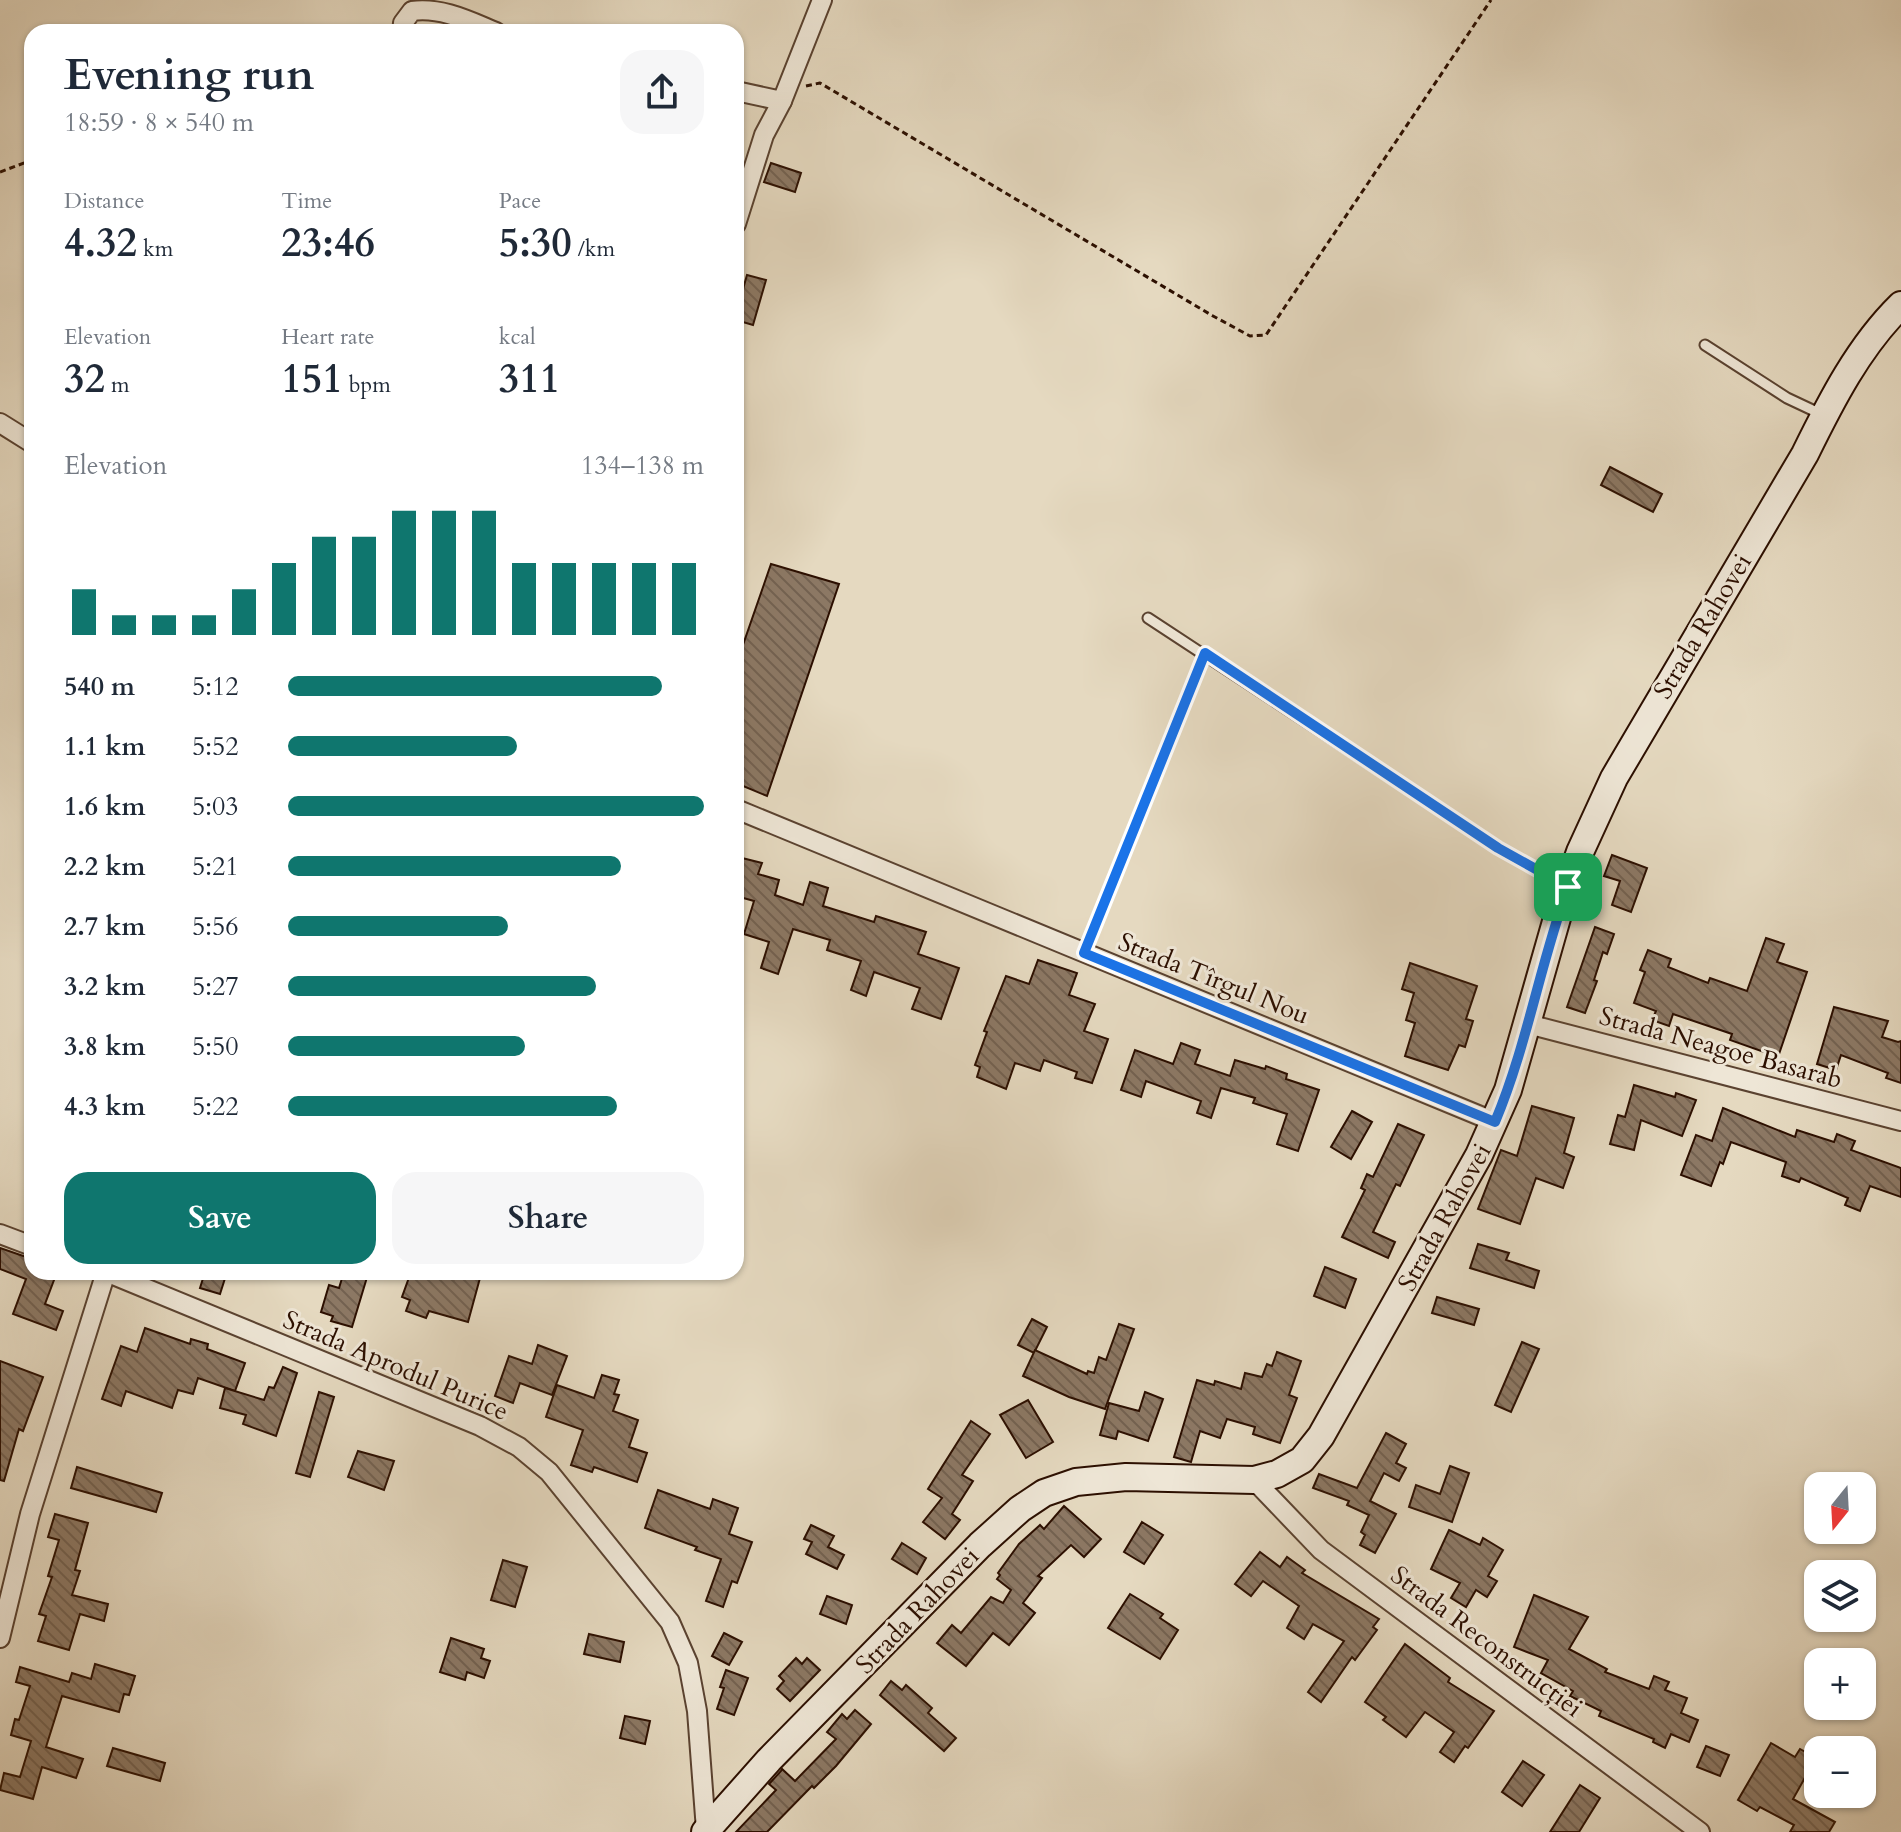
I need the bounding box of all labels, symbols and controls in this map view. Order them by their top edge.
text: Evening run [64,45,314,105]
button: share [620,50,704,134]
text: 18:59 · 8 × 540 m [64,105,254,140]
text: Distance [64,186,144,216]
text: Time [281,186,332,216]
text: Pace [499,186,541,216]
text: 4.32 [64,216,137,271]
text: 23:46 [281,216,375,271]
text: 5:30 [499,216,572,271]
text: km [137,234,173,264]
text: /km [572,234,615,264]
text: Elevation [64,322,151,352]
text: Heart rate [281,322,375,352]
text: kcal [499,322,536,352]
text: 32 [64,352,105,407]
text: 151 [281,352,343,407]
text: 311 [499,352,560,407]
text: m [105,370,130,400]
text: bpm [343,370,391,400]
text: Elevation [64,448,167,483]
text: 134–138 m [581,448,704,483]
street label: Strada Rahovei [1645,547,1760,705]
text: 540 m [64,669,135,704]
text: 5:12 [192,669,239,704]
text: 1.1 km [64,729,145,764]
text: 5:52 [192,729,239,764]
text: 1.6 km [64,789,145,824]
text: 5:03 [192,789,239,824]
text: 2.2 km [64,849,145,884]
text: 5:21 [192,849,239,884]
pin [1534,853,1602,921]
icon: arrive [1546,865,1590,909]
text: 2.7 km [64,909,145,944]
text: 5:56 [192,909,239,944]
street label: Strada Tîrgul Nou [1113,924,1315,1033]
text: 3.2 km [64,969,145,1004]
text: 5:27 [192,969,239,1004]
street label: Strada Neagoe Basarab [1596,998,1846,1097]
text: 3.8 km [64,1029,145,1064]
text: 5:50 [192,1029,239,1064]
text: 4.3 km [64,1089,145,1124]
text: 5:22 [192,1089,239,1124]
street label: Strada Rahovei [1389,1137,1499,1297]
button: Save [64,1172,376,1264]
button: Share [392,1172,704,1264]
street label: Strada Aprodul Purice [278,1302,514,1429]
north arrow [1804,1472,1876,1544]
map controls [1804,1472,1876,1808]
street label: Strada Rahovei [848,1539,987,1681]
street label: Strada Reconstrucției [1384,1558,1590,1725]
button: layers [1804,1560,1876,1632]
button: + [1804,1648,1876,1720]
button: − [1804,1736,1876,1808]

